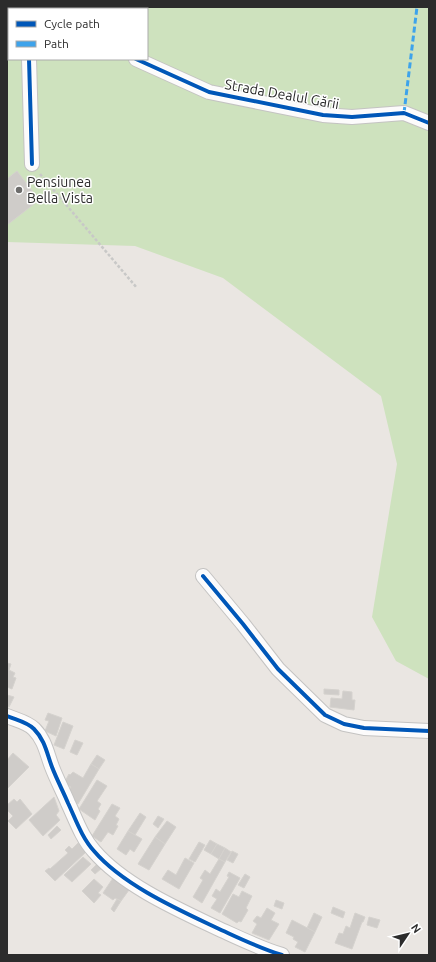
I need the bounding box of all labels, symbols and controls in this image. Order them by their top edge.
legend [8,8,148,60]
text: Cycle path [44,17,100,30]
text: Path [44,37,69,50]
street label: Strada Dealul Gării [224,76,340,112]
place label: Pensiunea Bella Vista [27,174,93,206]
marker: Pensiunea Bella Vista [14,185,24,195]
north arrow [388,914,428,954]
text: N [409,921,423,935]

